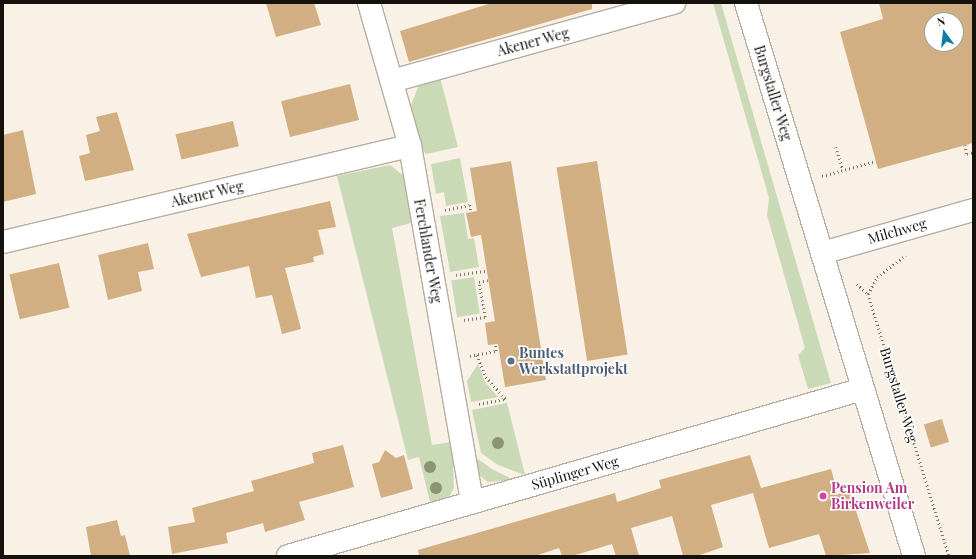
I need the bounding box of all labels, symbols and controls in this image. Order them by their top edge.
north arrow [924,12,964,52]
text: N [935,13,947,29]
street label: Akener Weg [495,24,571,60]
street label: Burgstaller Weg [750,43,796,143]
street label: Akener Weg [169,177,245,211]
street label: Ferchlander Weg [411,197,445,305]
street label: Milchweg [866,215,928,247]
place label: Buntes Werkstattprojekt [519,345,628,378]
street label: Burgstaller Weg [876,345,922,445]
marker: Buntes Werkstattprojekt [506,356,516,366]
street label: Süplinger Weg [529,452,621,494]
place label: Pension Am Birkenweiler [831,480,914,512]
marker: Pension Am Birkenweiler [818,491,828,501]

